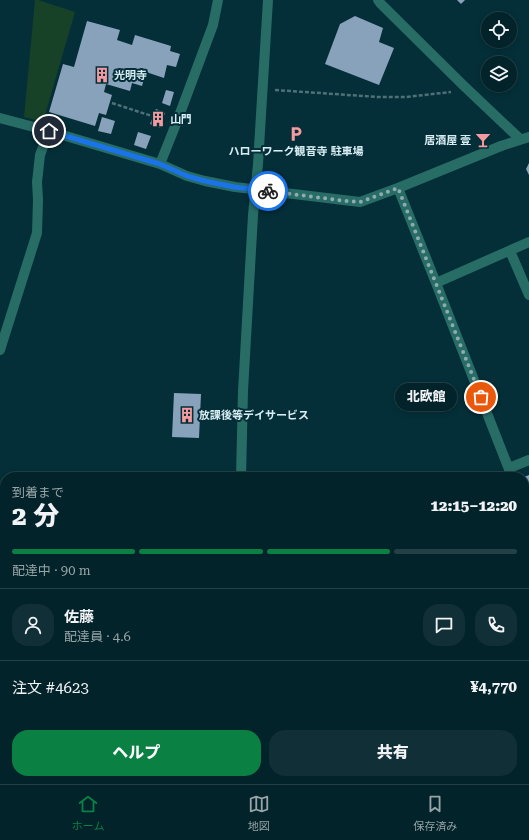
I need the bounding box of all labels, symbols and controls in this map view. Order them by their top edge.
map controls [481,12,517,92]
button: locate [481,12,517,48]
button: layers [481,56,517,92]
building icon: 光明寺 [93,66,111,84]
place label: 光明寺 [114,69,147,82]
building icon: 山門 [149,110,167,128]
place label: 山門 [170,113,192,126]
pin [32,114,66,148]
icon: home [38,120,60,142]
parking icon: ハローワーク観音寺 駐車場 [287,125,305,143]
bar icon: 居酒屋 壹 [474,131,492,149]
place label: 居酒屋 壹 [424,134,471,147]
place label: ハローワーク観音寺 駐車場 [229,145,363,158]
courier [248,171,288,211]
icon: bike [257,180,279,202]
pin [464,380,498,414]
callout: 北欧館 [395,383,457,411]
icon: bag [470,386,492,408]
text: 北欧館 [406,389,446,404]
building icon: 放課後等デイサービス [178,406,196,424]
place label: 放課後等デイサービス [199,409,309,422]
text: 到着まで [12,485,64,500]
text: 12:15–12:20 [431,497,517,515]
text: 2 分 [12,501,59,531]
text: 配達中 · 90 m [12,563,91,578]
button: person [12,604,54,646]
button: chat [423,604,465,646]
button: phone [475,604,517,646]
text: 佐藤 [64,608,94,626]
text: 配達員 · 4.6 [64,629,131,644]
text: ¥4,770 [470,678,517,696]
text: 注文 #4623 [12,679,89,697]
button: ヘルプ [12,730,261,776]
button: 共有 [269,730,517,776]
tab: ホーム [72,793,104,833]
tab: 地図 [248,793,270,833]
tab: 保存済み [413,793,457,833]

